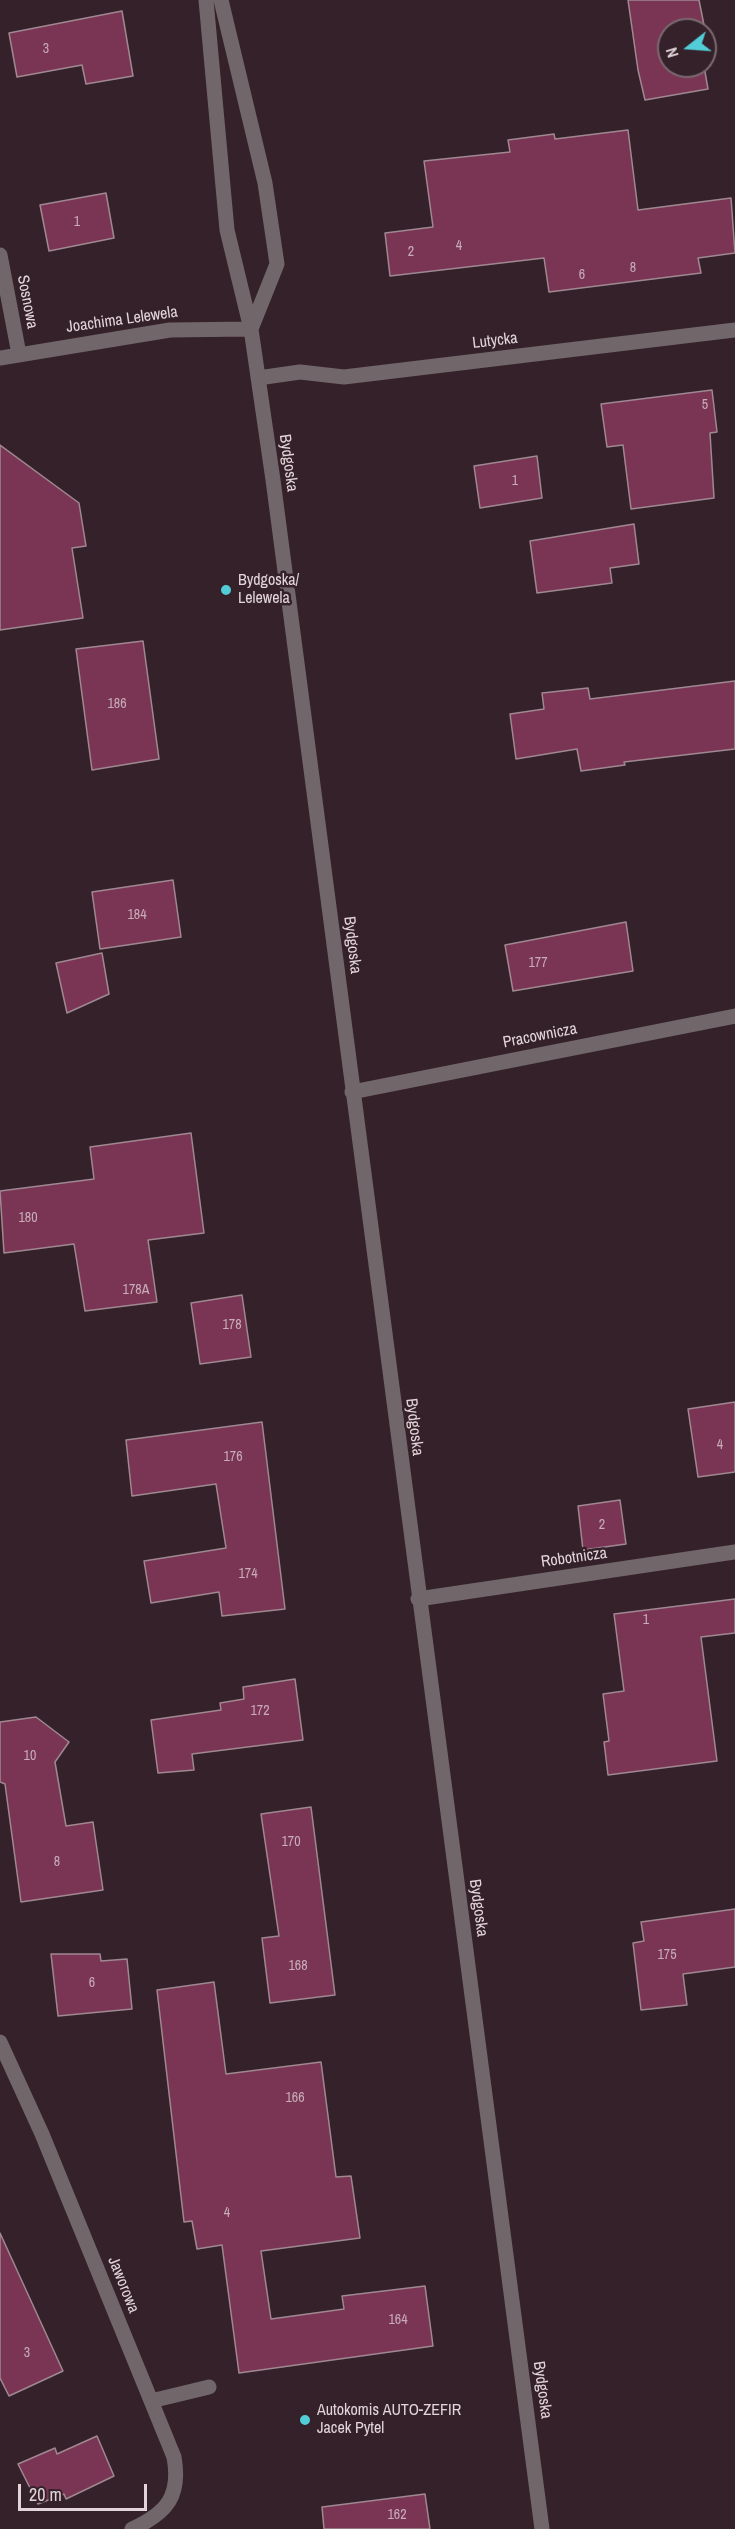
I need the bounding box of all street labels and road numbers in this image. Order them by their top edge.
street label: Sosnowa [12,274,42,330]
street label: Joachima Lelewela [65,303,179,337]
street label: Lutycka [471,329,519,353]
street label: Bydgoska [274,433,302,493]
street label: Bydgoska [339,915,365,975]
street label: Pracownicza [501,1019,579,1053]
street label: Bydgoska [401,1397,427,1457]
street label: Robotnicza [540,1544,608,1572]
street label: Bydgoska [464,1878,492,1938]
street label: Jaworowa [103,2254,143,2316]
street label: Bydgoska [528,2360,556,2420]

